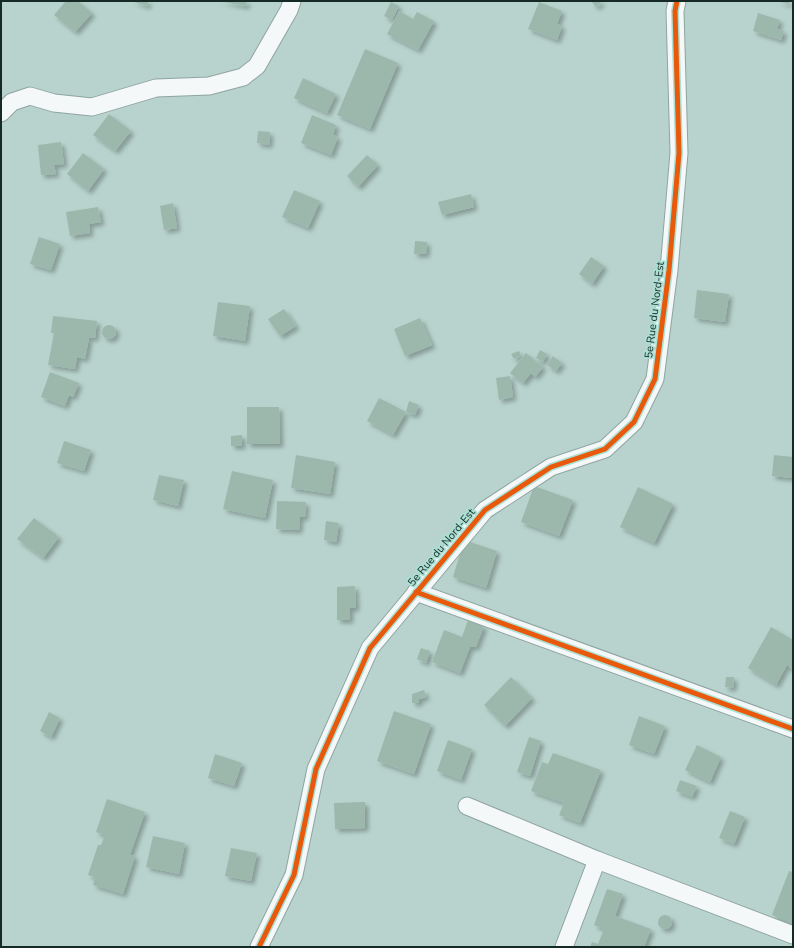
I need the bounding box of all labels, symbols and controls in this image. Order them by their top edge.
street label: 5e Rue du Nord-Est [641,261,668,359]
street label: 5e Rue du Nord-Est [404,505,479,589]

